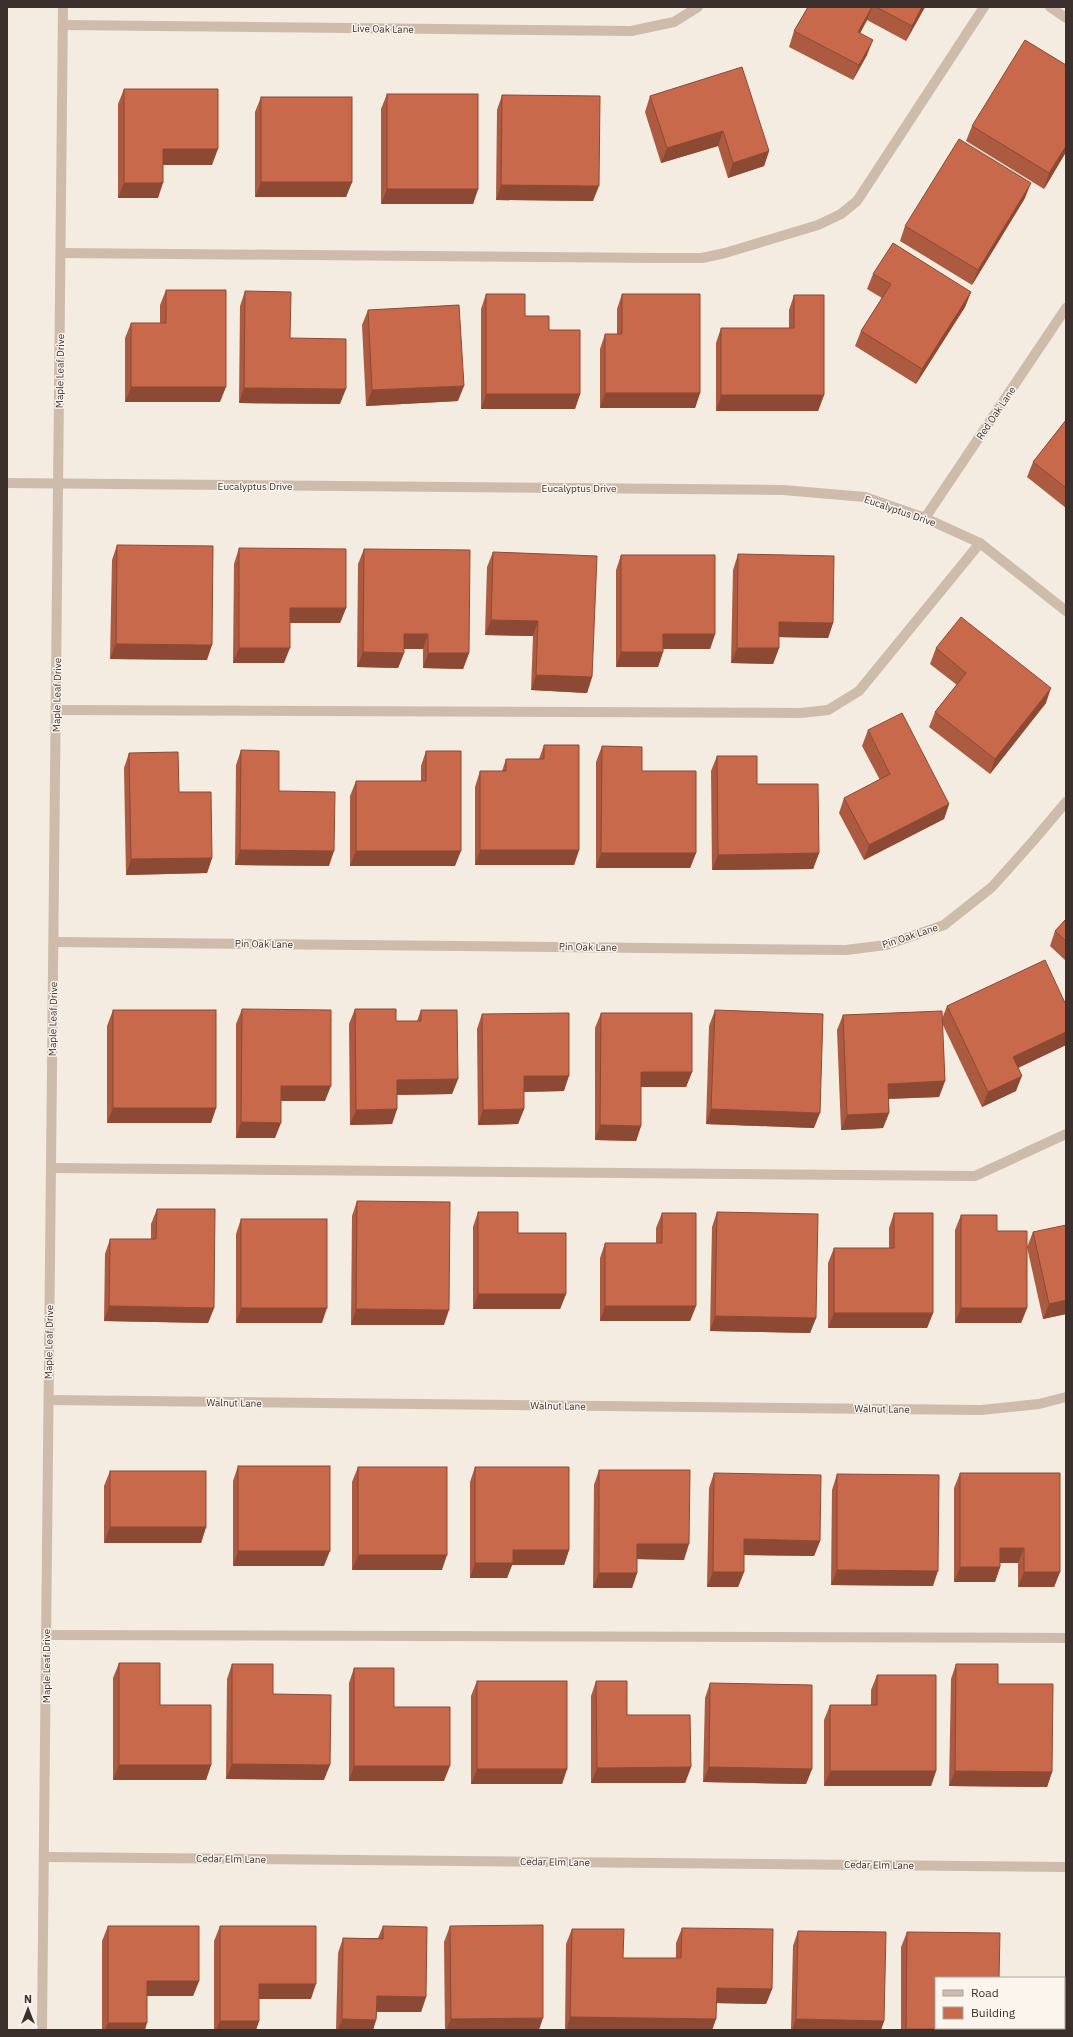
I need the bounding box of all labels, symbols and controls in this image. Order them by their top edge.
street label: Live Oak Lane [352,22,414,36]
street label: Maple Leaf Drive [53,333,67,408]
street label: Red Oak Lane [973,383,1019,442]
street label: Eucalyptus Drive [218,480,293,493]
street label: Eucalyptus Drive [542,482,617,495]
street label: Eucalyptus Drive [862,493,938,529]
street label: Maple Leaf Drive [50,657,64,732]
street label: Pin Oak Lane [880,921,940,951]
street label: Pin Oak Lane [235,937,294,951]
street label: Pin Oak Lane [559,940,618,954]
street label: Maple Leaf Drive [46,981,60,1056]
street label: Maple Leaf Drive [42,1304,56,1379]
street label: Walnut Lane [206,1396,262,1410]
street label: Walnut Lane [530,1399,586,1413]
street label: Walnut Lane [854,1402,910,1416]
street label: Maple Leaf Drive [40,1628,53,1703]
street label: Cedar Elm Lane [196,1852,267,1866]
street label: Cedar Elm Lane [520,1855,591,1869]
street label: Cedar Elm Lane [844,1858,915,1872]
legend [935,1977,1065,2029]
text: Road [971,1985,999,2000]
north arrow [8,1989,48,2029]
text: N [24,1992,32,2006]
text: Building [971,2005,1016,2020]

